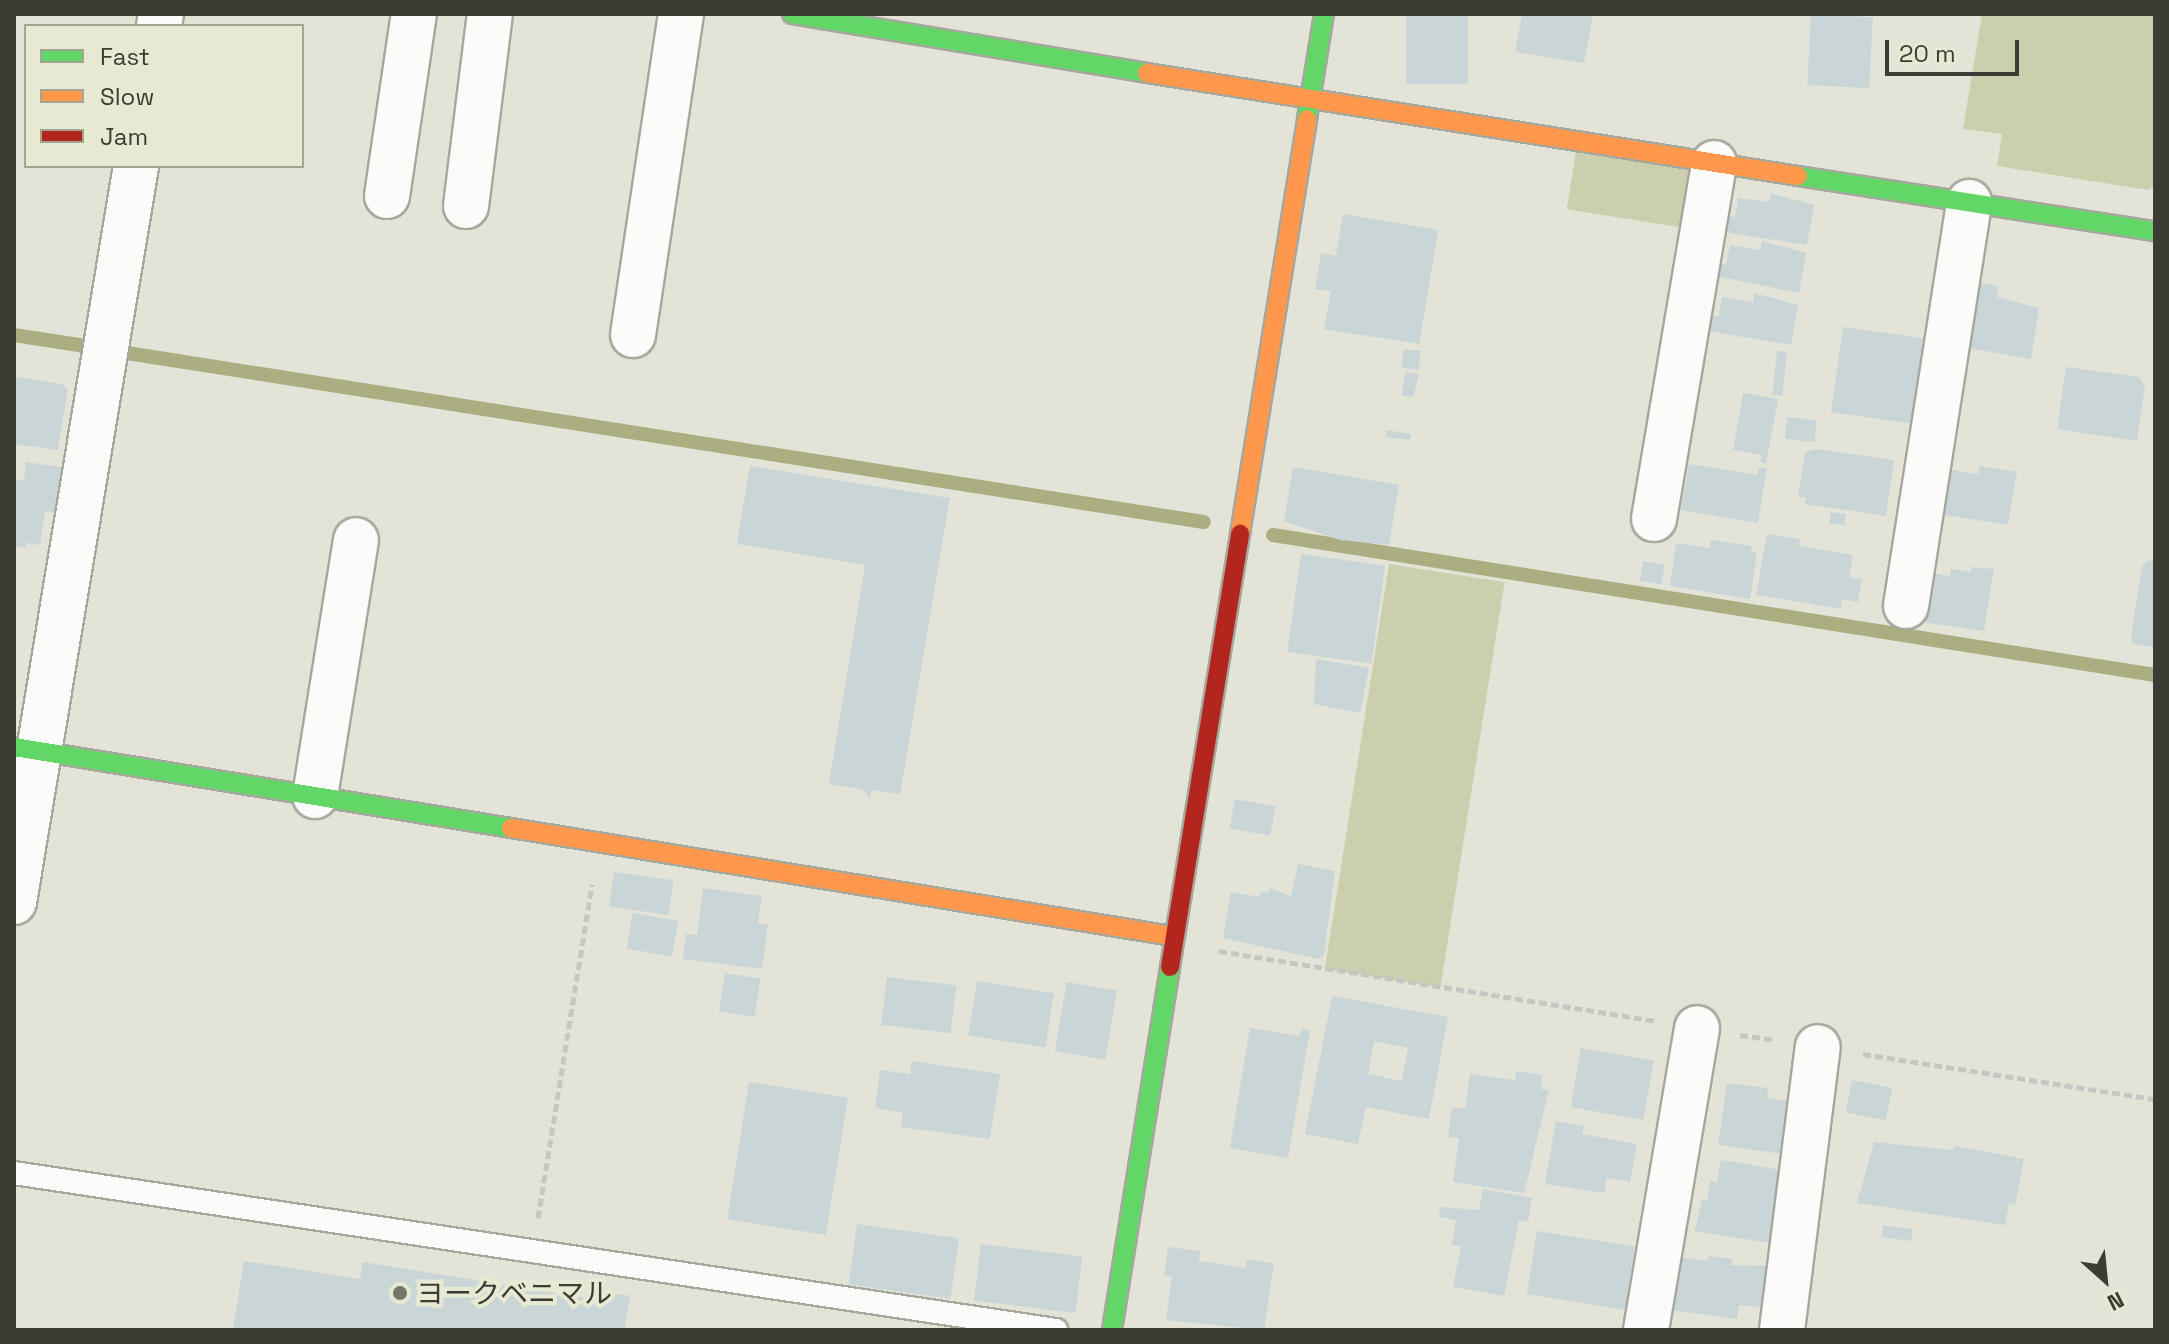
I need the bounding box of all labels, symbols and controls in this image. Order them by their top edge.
legend [24,24,304,168]
scale bar [1889,24,2023,74]
text: 20 m [1899,38,1956,69]
text: Fast [100,41,150,72]
text: Slow [100,81,154,112]
text: Jam [100,121,148,152]
north arrow [2065,1240,2145,1320]
place label: ヨークベニマル [416,1276,612,1310]
marker: ヨークベニマル [391,1284,409,1302]
text: N [2103,1286,2129,1317]

